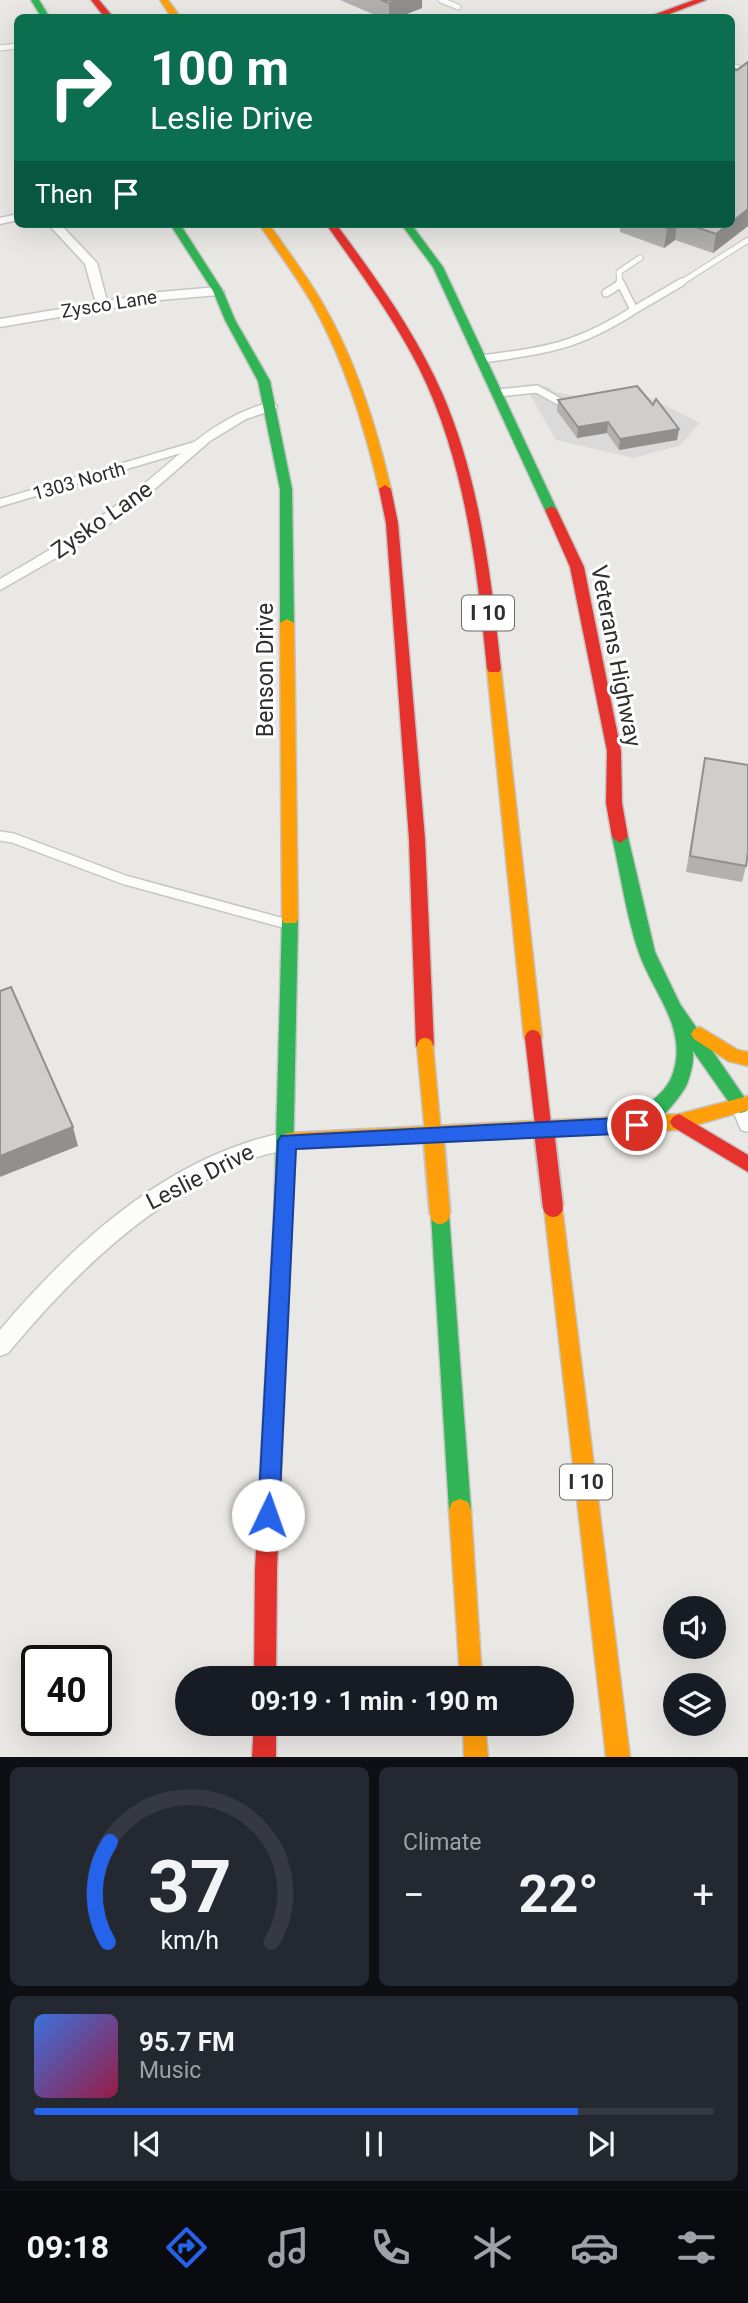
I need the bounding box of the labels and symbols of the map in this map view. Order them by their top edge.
street label: Zysco Lane [60,285,158,323]
street label: 1303 North [30,457,128,505]
street label: Zysko Lane [47,476,157,564]
street label: Veterans Highway [585,563,647,749]
road number: I 10 [462,596,514,630]
street label: Benson Drive [252,603,279,737]
pin [607,1095,667,1155]
street label: Leslie Drive [142,1138,258,1216]
road number: I 10 [560,1464,612,1500]
position arrow [231,1478,305,1552]
speed limit sign: 40 [21,1645,112,1736]

